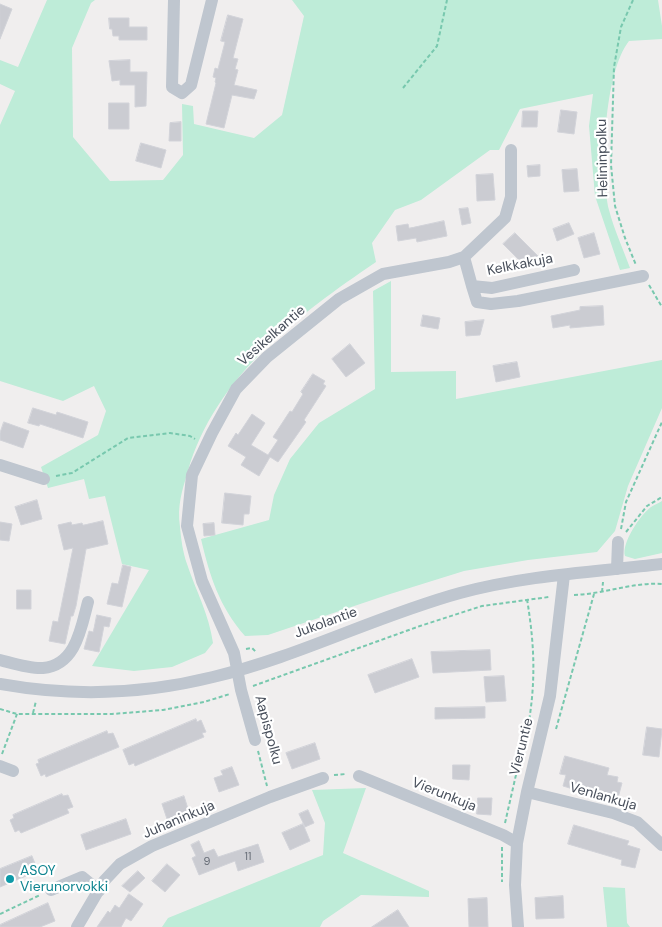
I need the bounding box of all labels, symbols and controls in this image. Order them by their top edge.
street label: Helininpolku [594,119,612,197]
street label: Kelkkakuja [486,250,554,280]
street label: Vesikelkantie [235,302,309,370]
street label: Jukolantie [292,604,360,642]
street label: Aapispolku [251,694,285,766]
street label: Vieruntie [507,716,537,778]
street label: Vierunkuja [409,774,479,816]
street label: Venlankuja [567,779,639,815]
street label: Juhaninkuja [141,797,217,843]
house number: 11 [245,850,251,864]
house number: 9 [204,855,210,869]
place label: ASOY Vierunorvokki [20,863,108,896]
marker: ASOY Vierunorvokki [4,873,16,885]

